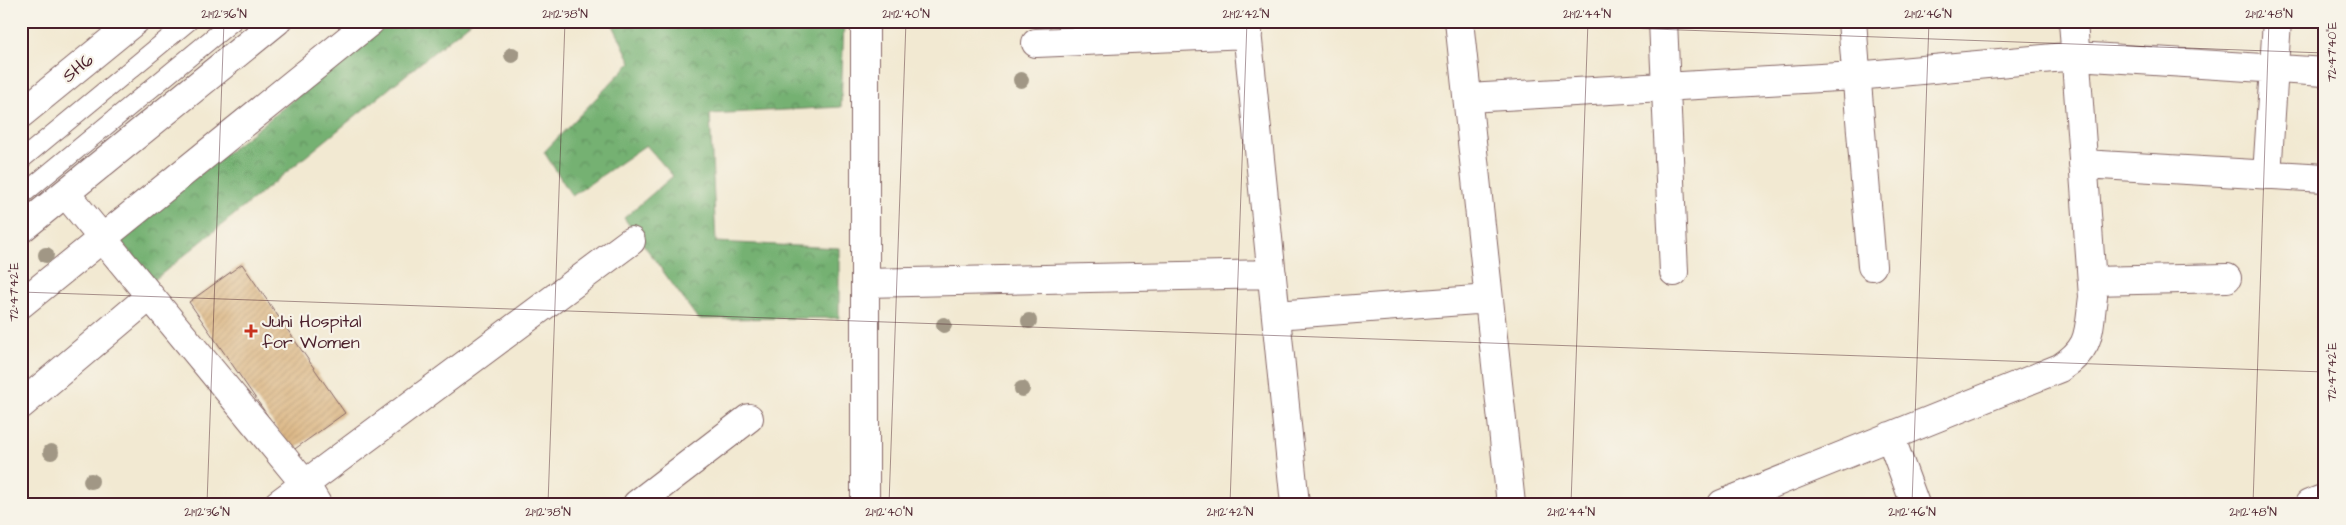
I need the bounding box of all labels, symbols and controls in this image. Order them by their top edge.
text: 21°12'36"N [201,6,247,23]
text: 21°12'38"N [542,6,588,23]
text: 21°12'40"N [882,6,930,23]
text: 21°12'42"N [1223,6,1270,23]
text: 21°12'44"N [1563,6,1612,23]
text: 21°12'46"N [1904,6,1952,23]
text: 21°12'48"N [2245,6,2293,23]
text: 72°47'40"E [2324,22,2341,82]
street label: SH6 [57,48,99,88]
text: 72°47'42"E [6,262,23,322]
place label: Juhi Hospital for Women [262,309,362,355]
marker: Juhi Hospital for Women [244,324,258,338]
text: 72°47'42"E [2324,342,2341,402]
text: 21°12'36"N [184,504,230,521]
text: 21°12'38"N [525,504,571,521]
text: 21°12'40"N [865,504,913,521]
text: 21°12'42"N [1207,504,1254,521]
text: 21°12'44"N [1547,504,1596,521]
text: 21°12'46"N [1888,504,1936,521]
text: 21°12'48"N [2229,504,2277,521]

